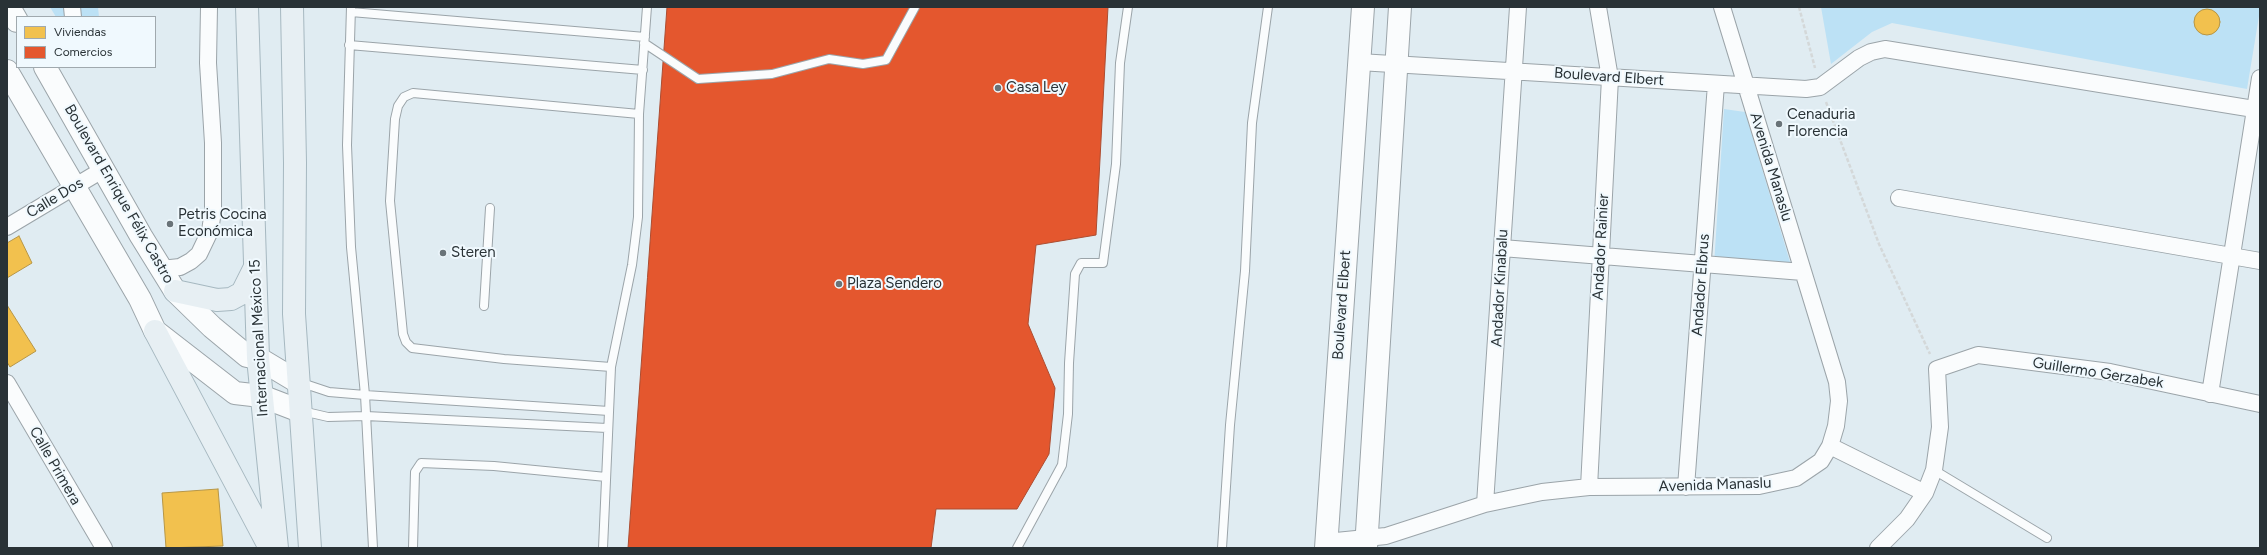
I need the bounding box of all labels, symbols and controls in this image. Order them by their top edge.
legend [16,16,156,68]
text: Viviendas [54,25,106,39]
text: Comercios [54,45,112,59]
street label: Boulevard Elbert [1553,64,1665,90]
place label: Casa Ley [1006,79,1066,97]
marker: Casa Ley [993,83,1003,93]
street label: Boulevard Enrique Félix Castro [60,101,178,287]
place label: Cenaduria Florencia [1787,106,1855,141]
street label: Avenida Manaslu [1746,110,1796,224]
marker: Cenaduria Florencia [1774,119,1784,129]
street label: Calle Dos [23,174,87,222]
street label: Andador Rainier [1589,193,1613,301]
place label: Petris Cocina Económica [178,206,267,241]
marker: Petris Cocina Económica [165,219,175,229]
street label: Andador Kinabalu [1488,229,1512,347]
street label: Andador Elbrus [1688,233,1714,337]
place label: Steren [451,244,496,262]
marker: Steren [438,248,448,258]
street label: Boulevard Elbert [1329,249,1355,361]
street label: Internacional México 15 [246,259,272,417]
place label: Plaza Sendero [847,275,942,293]
marker: Plaza Sendero [834,279,844,289]
street label: Guillermo Gerzabek [2031,354,2165,392]
street label: Calle Primera [25,423,85,509]
street label: Avenida Manaslu [1658,474,1772,496]

